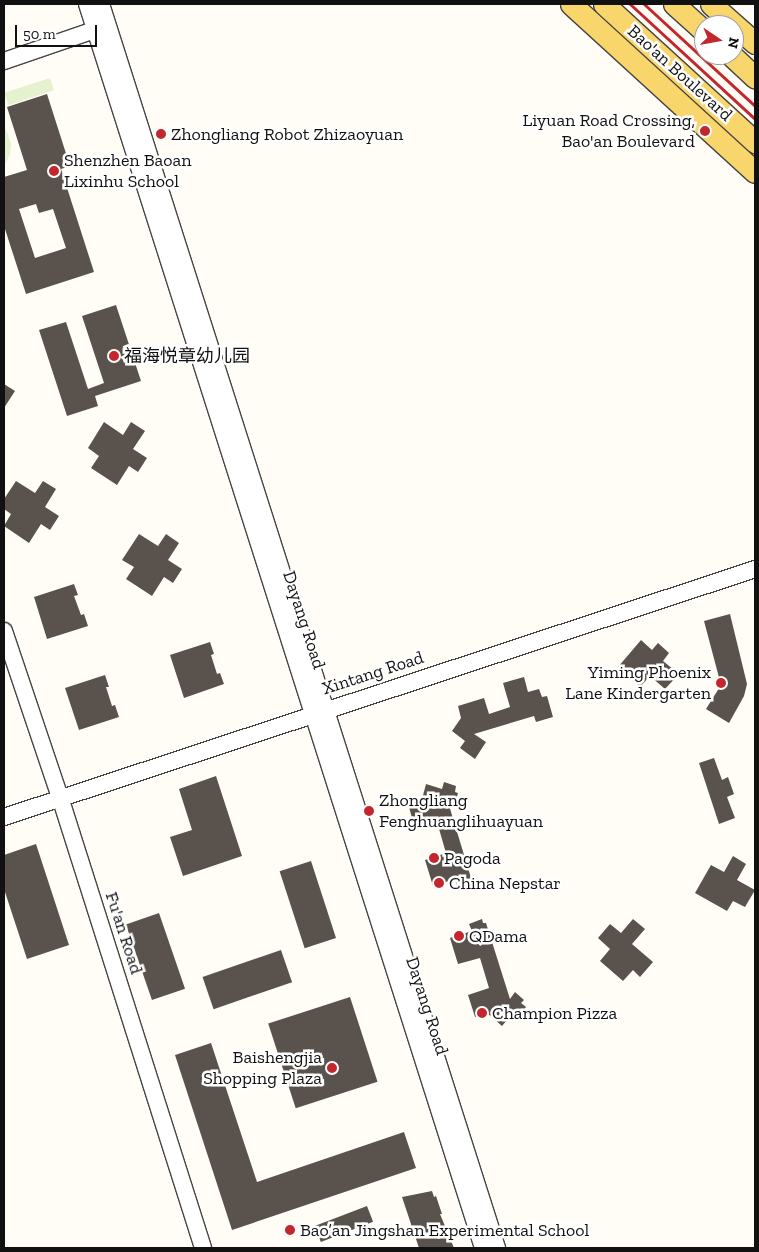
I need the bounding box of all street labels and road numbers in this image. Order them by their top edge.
street label: Bao'an Boulevard [623,20,737,126]
street label: Dayang Road [278,568,330,672]
street label: Xintang Road [320,646,426,700]
street label: Fu'an Road [101,889,147,977]
street label: Dayang Road [401,954,453,1058]

